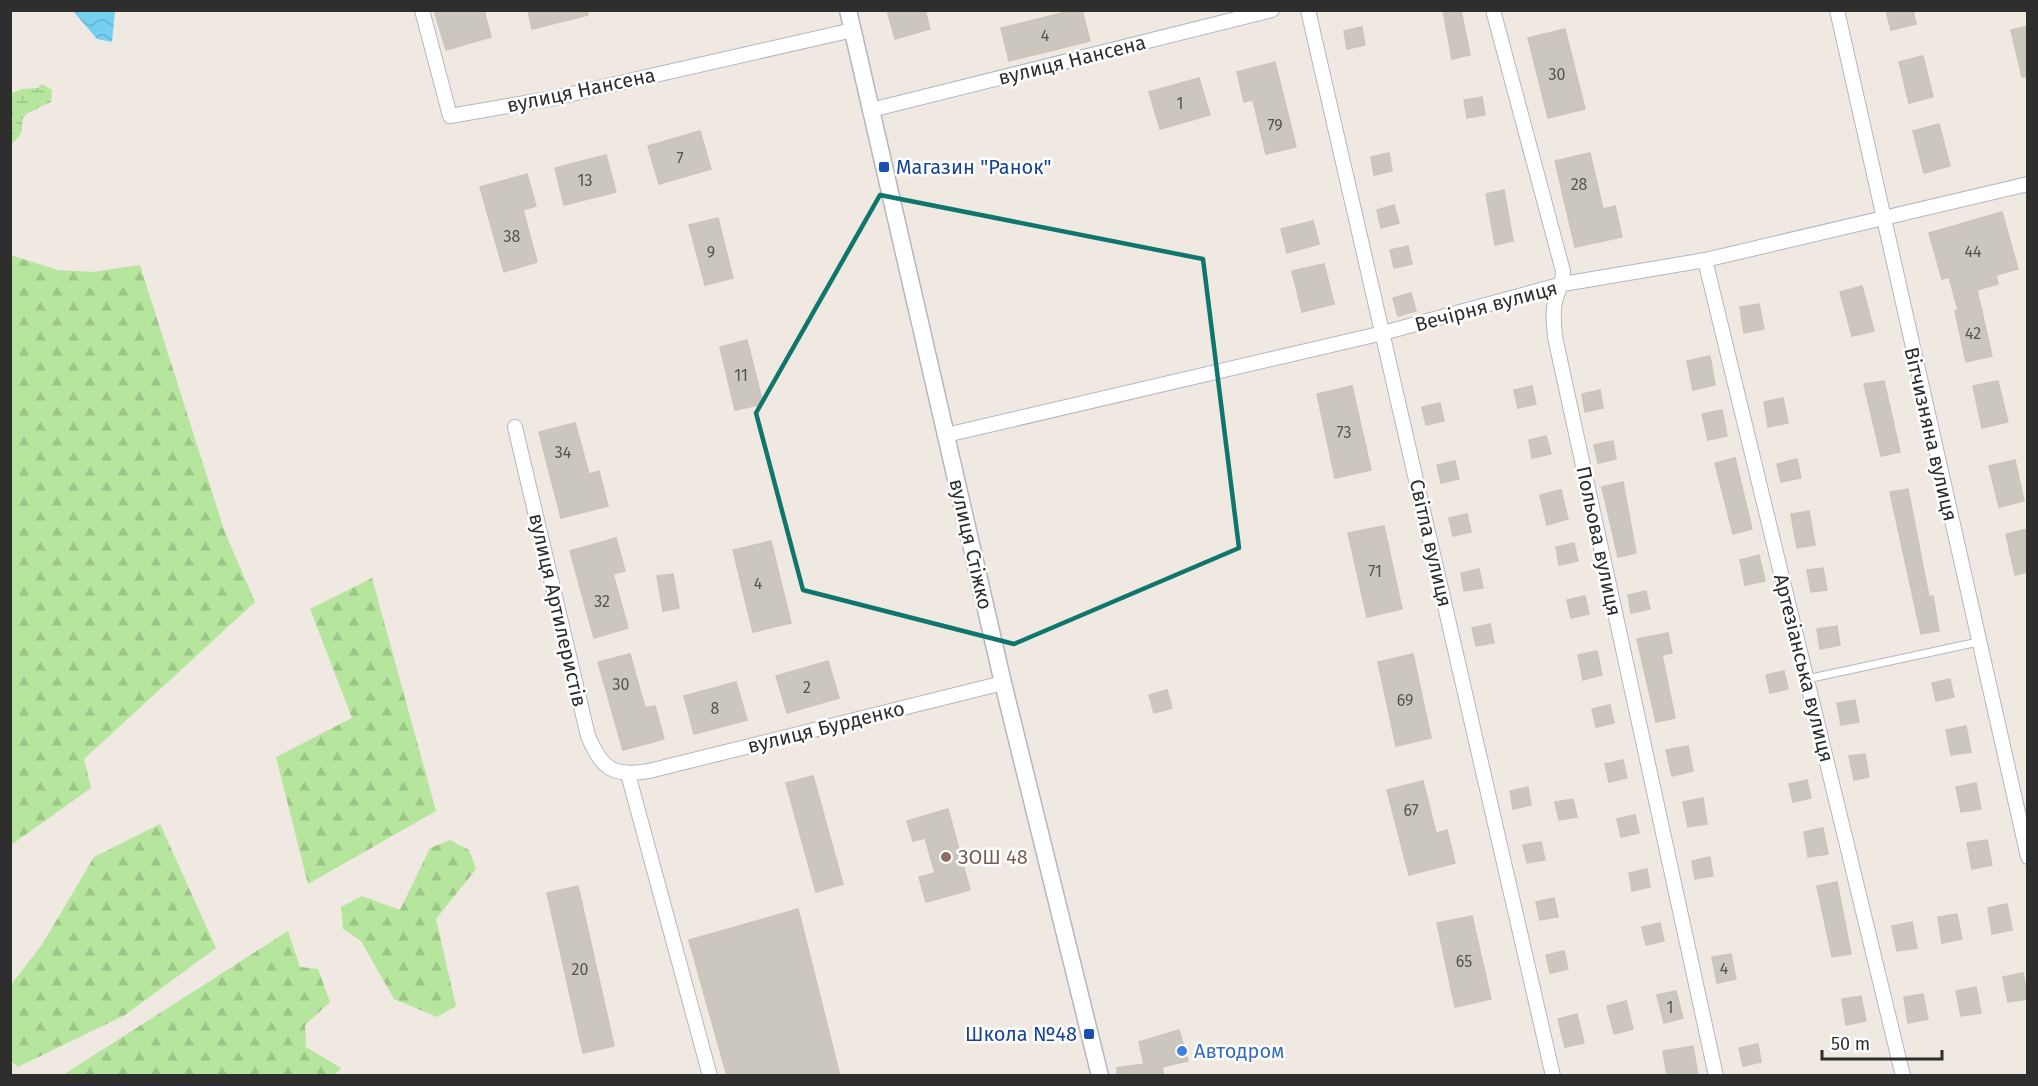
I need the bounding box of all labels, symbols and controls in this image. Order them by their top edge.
house number: 4 [1041,26,1050,45]
street label: вулиця Нансена [996,30,1148,90]
street label: вулиця Нансена [505,63,657,117]
house number: 30 [1549,65,1566,84]
house number: 1 [1177,94,1183,113]
house number: 79 [1267,116,1283,135]
house number: 7 [676,149,684,168]
place label: Магазин "Ранок" [896,155,1052,179]
marker: Магазин "Ранок" [877,160,891,174]
house number: 13 [578,171,592,190]
house number: 28 [1571,175,1588,194]
house number: 38 [504,227,521,246]
house number: 44 [1964,242,1982,261]
house number: 9 [707,243,715,262]
street label: Вечірня вулиця [1412,275,1560,337]
house number: 42 [1965,324,1981,343]
street label: Вітчизняна вулиця [1899,345,1963,523]
house number: 11 [734,366,748,385]
house number: 73 [1337,423,1351,442]
house number: 34 [555,443,572,462]
street label: Польова вулиця [1571,464,1627,618]
street label: вулиця Стіжко [944,476,998,612]
street label: Світла вулиця [1405,477,1457,609]
street label: вулиця Артилеристів [524,511,592,709]
house number: 71 [1368,562,1382,581]
street label: Артезіанська вулиця [1769,571,1839,765]
house number: 4 [754,574,763,593]
house number: 32 [594,592,610,611]
house number: 30 [613,675,630,694]
house number: 2 [803,678,811,697]
house number: 69 [1397,691,1413,710]
street label: вулиця Бурденко [745,696,907,758]
house number: 8 [711,699,720,718]
house number: 67 [1403,801,1419,820]
place label: ЗОШ 48 [958,845,1028,869]
marker: ЗОШ 48 [939,850,953,864]
house number: 65 [1456,952,1472,971]
house number: 4 [1720,959,1729,978]
house number: 20 [572,960,588,979]
house number: 1 [1667,998,1673,1017]
place label: Школа №48 [965,1022,1077,1046]
scale bar [1822,1023,1942,1061]
marker: Школа №48 [1082,1027,1096,1041]
text: 50 m [1831,1033,1870,1055]
place label: Автодром [1194,1039,1284,1063]
marker: Автодром [1175,1044,1189,1058]

